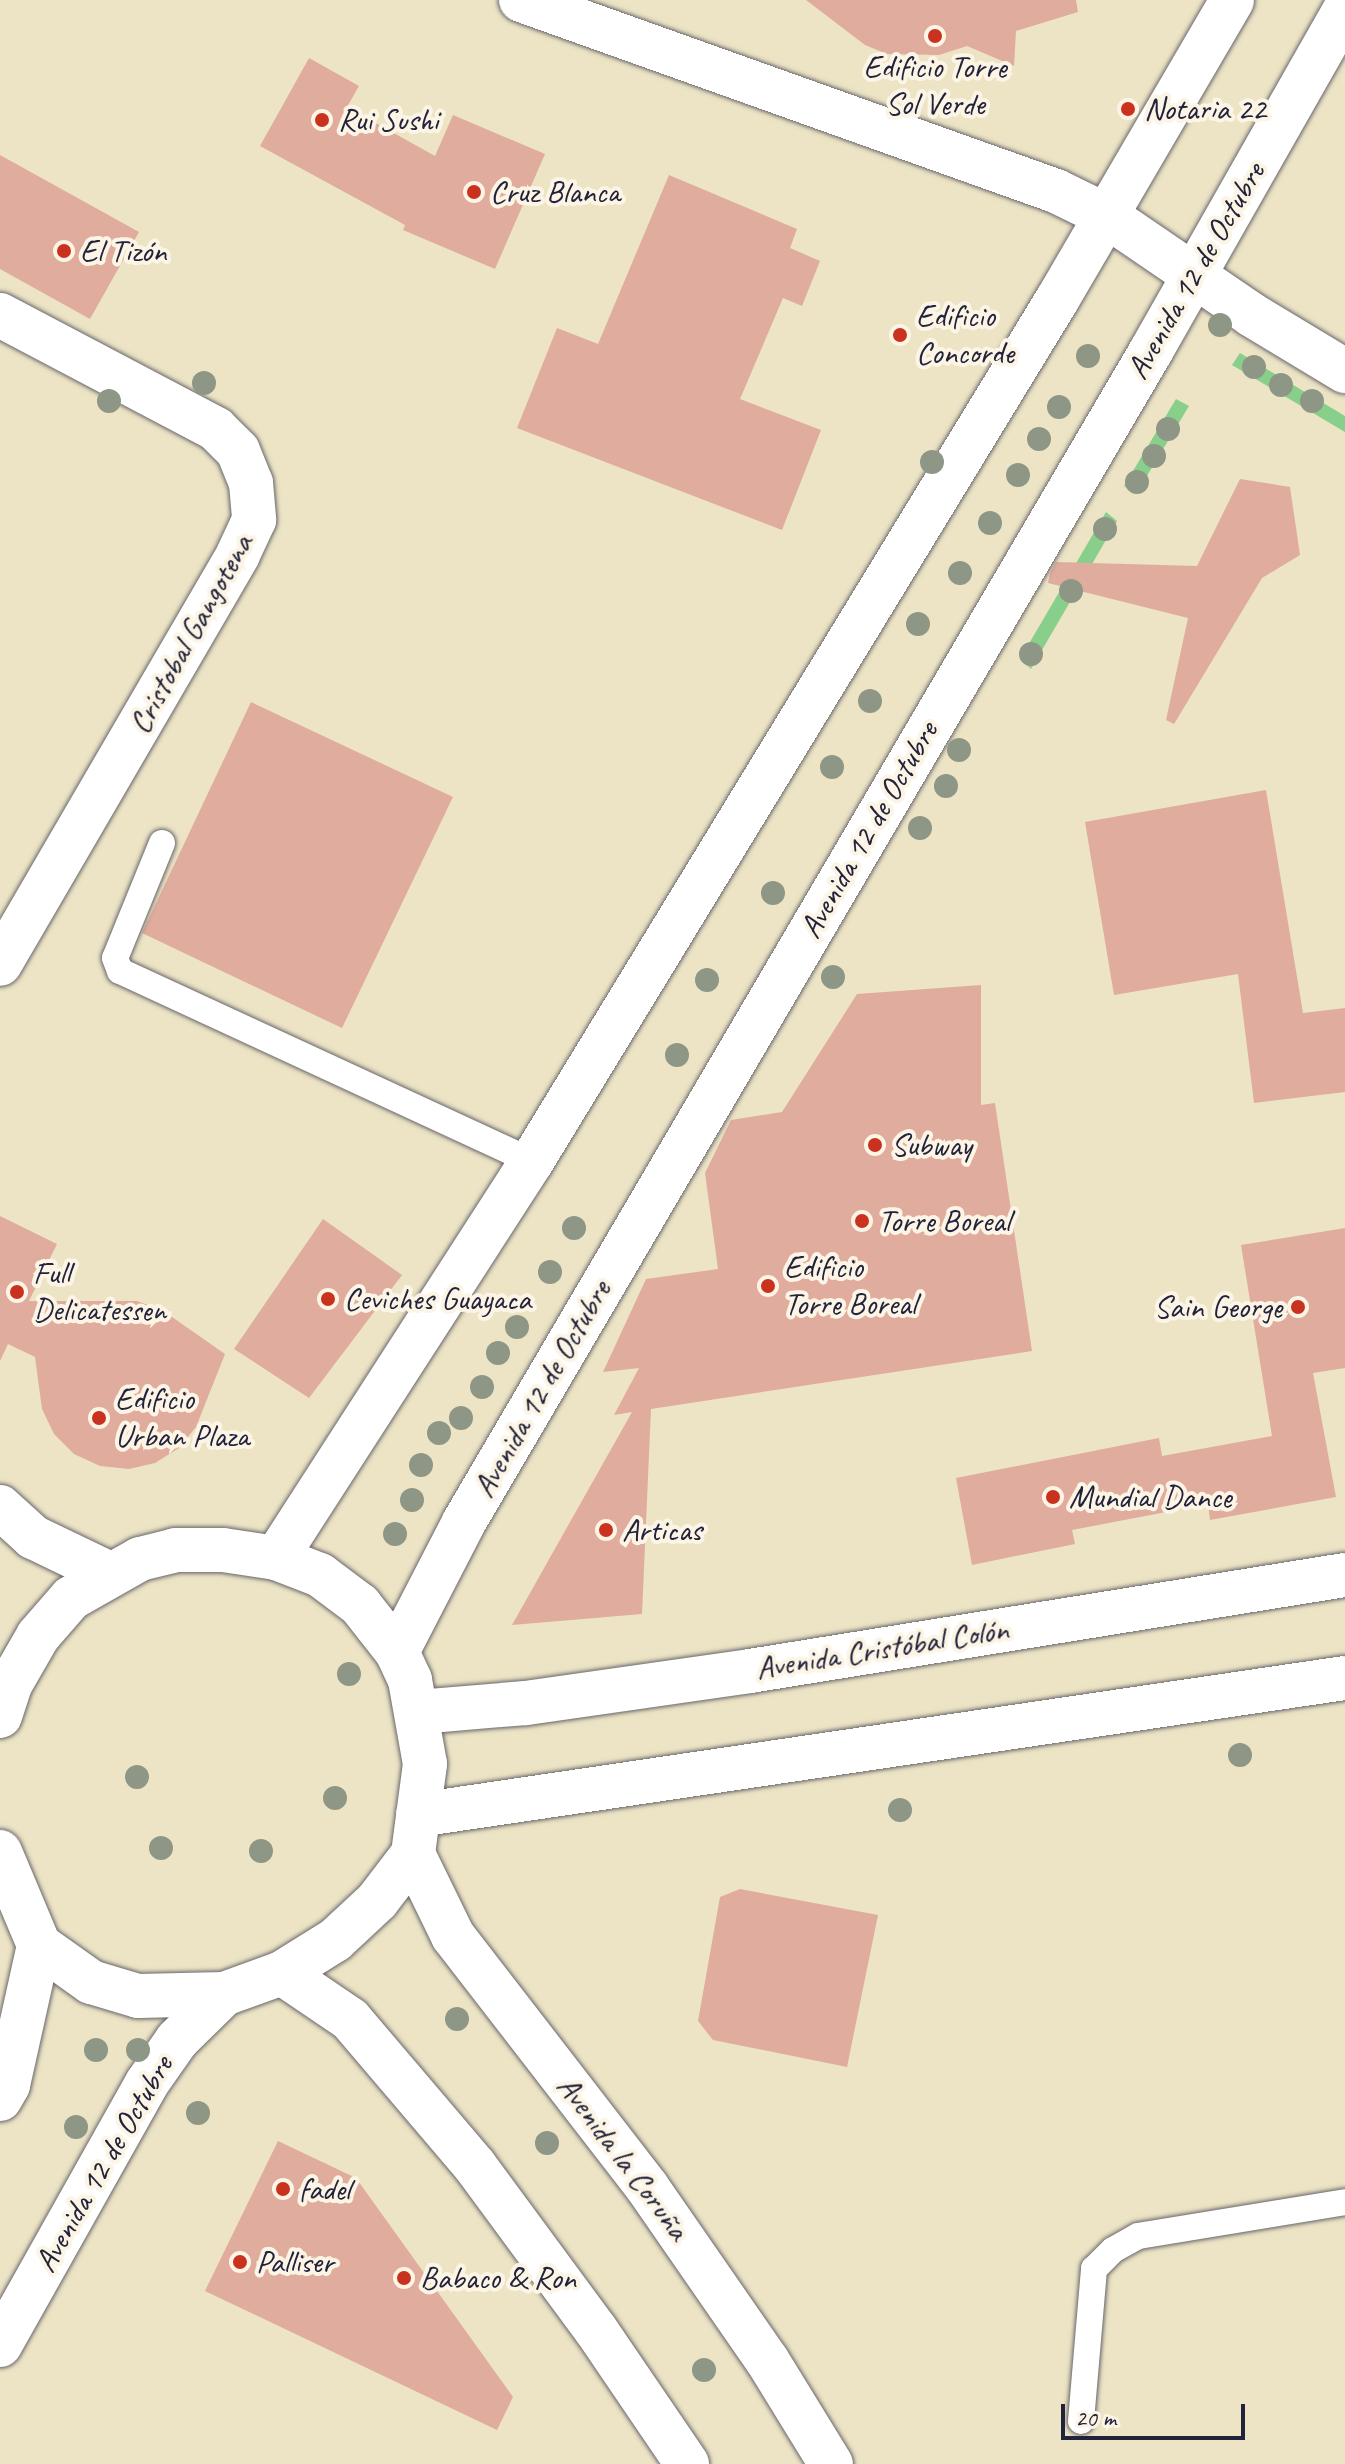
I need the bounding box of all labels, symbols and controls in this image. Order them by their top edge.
marker: Edificio Torre Sol Verde [926,27,944,45]
place label: Edificio Torre Sol Verde [864,49,1006,124]
place label: Notaria 22 [1144,90,1266,128]
marker: Notaria 22 [1119,100,1137,118]
place label: Rui Sushi [338,101,438,139]
marker: Rui Sushi [313,111,331,129]
street label: Avenida 12 de Octubre [1119,156,1273,386]
place label: Cruz Blanca [490,173,622,211]
marker: Cruz Blanca [465,183,483,201]
place label: El Tizón [80,232,166,270]
marker: El Tizón [55,242,73,260]
place label: Edificio Concorde [916,298,1014,373]
marker: Edificio Concorde [891,326,909,344]
street label: Cristobal Gangotena [120,528,262,740]
street label: Avenida 12 de Octubre [792,715,946,945]
place label: Subway [891,1126,972,1164]
marker: Subway [866,1136,884,1154]
place label: Torre Boreal [878,1202,1011,1240]
marker: Torre Boreal [853,1212,871,1230]
place label: Edificio Torre Boreal [784,1249,917,1324]
place label: Full Delicatessen [33,1255,166,1330]
street label: Avenida 12 de Octubre [465,1274,619,1504]
marker: Edificio Torre Boreal [759,1277,777,1295]
place label: Ceviches Guayaca [344,1280,530,1318]
marker: Full Delicatessen [8,1283,26,1301]
place label: Sain George [1154,1288,1282,1326]
marker: Ceviches Guayaca [319,1290,337,1308]
marker: Sain George [1289,1298,1307,1316]
place label: Edificio Urban Plaza [115,1381,250,1456]
marker: Edificio Urban Plaza [90,1409,108,1427]
place label: Mundial Dance [1069,1478,1231,1516]
marker: Mundial Dance [1044,1488,1062,1506]
place label: Articas [622,1511,702,1549]
marker: Articas [597,1521,615,1539]
street label: Avenida Cristóbal Colón [753,1610,1011,1688]
street label: Avenida 12 de Octubre [27,2049,181,2279]
street label: Avenida la Coruña [549,2068,697,2248]
place label: fadel [299,2170,350,2208]
marker: fadel [274,2180,292,2198]
place label: Palliser [256,2243,333,2281]
marker: Palliser [231,2253,249,2271]
place label: Babaco & Ron [420,2259,576,2297]
marker: Babaco & Ron [395,2269,413,2287]
scale bar [1065,2388,1249,2438]
text: 20 m [1075,2403,1116,2433]

